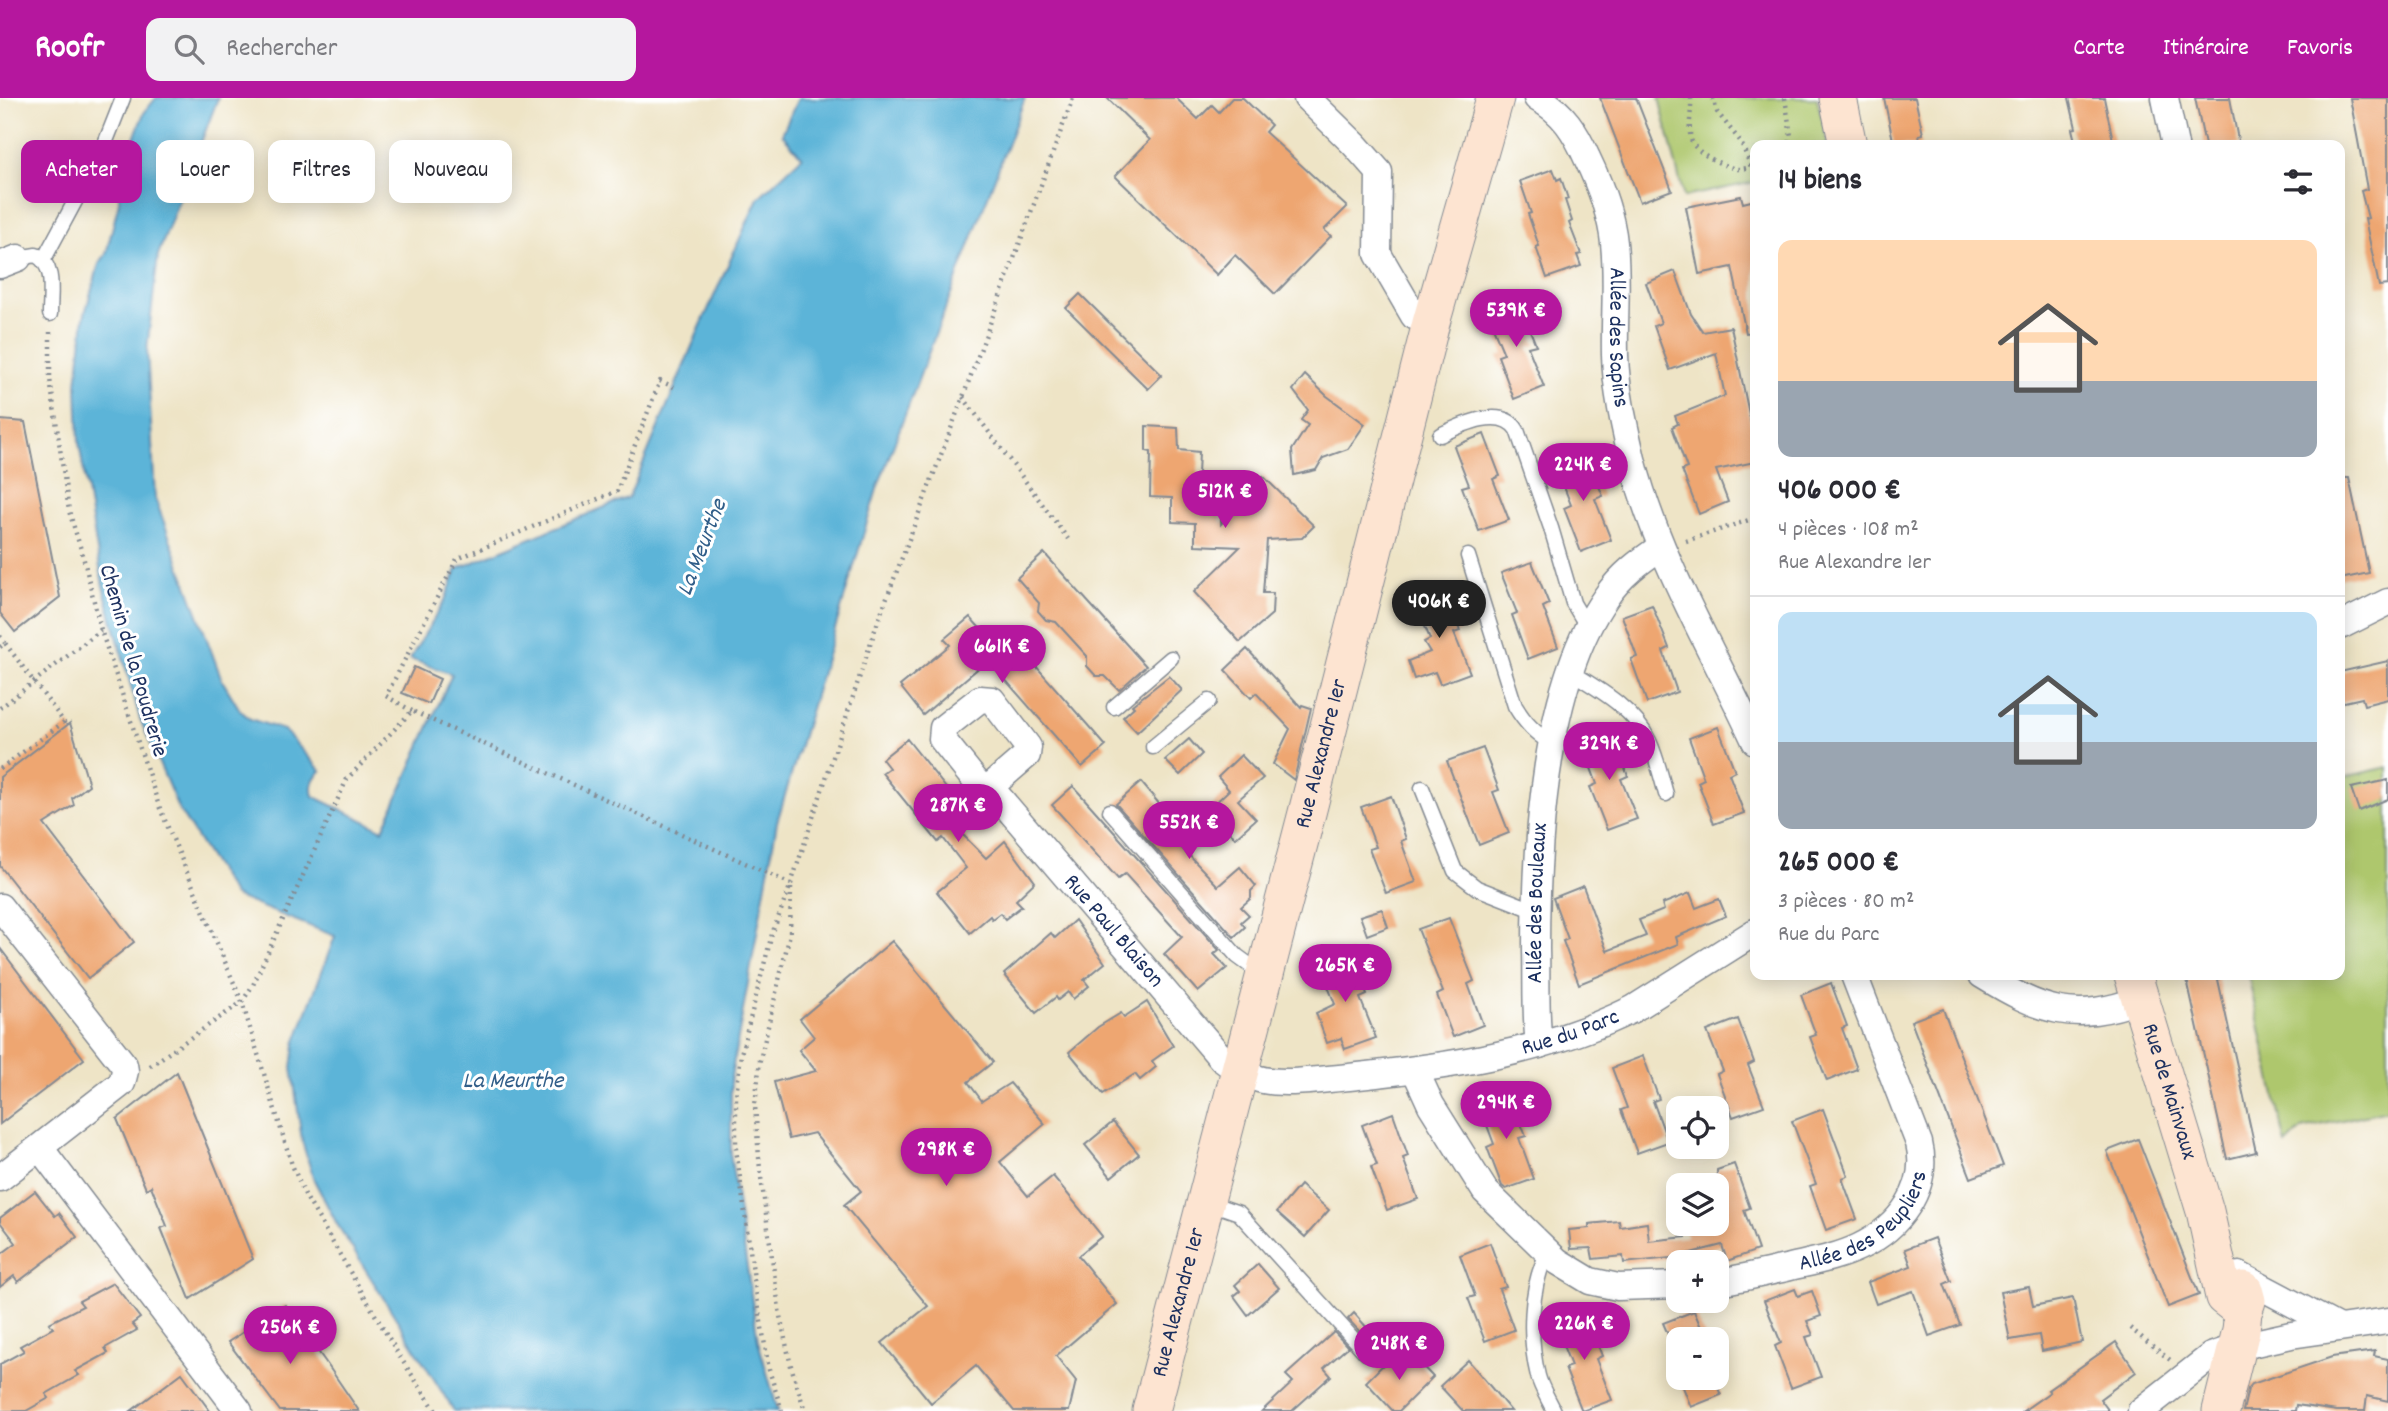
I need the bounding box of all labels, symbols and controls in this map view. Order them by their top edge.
search box [146,18,636,81]
text: Roofr [35,26,104,73]
icon: search [170,30,208,68]
text: Rechercher [226,31,337,68]
text: Carte [2073,32,2125,66]
text: Itinéraire [2163,32,2249,66]
text: Favoris [2287,32,2353,66]
chip: Acheter [21,140,142,203]
chip: Louer [156,140,254,203]
chip: Filtres [268,140,375,203]
chip: Nouveau [389,140,512,203]
text: 14 biens [1778,161,1862,204]
icon: filters [2279,163,2317,201]
street label: Allée des Sapins [1598,267,1637,410]
icon: home [1985,285,2111,411]
pin: 539K € [1459,289,1573,349]
text: 539K € [1486,295,1546,328]
pin: 224K € [1526,444,1640,503]
text: 224K € [1554,449,1612,482]
pin: 512K € [1168,470,1282,530]
text: 406 000 € [1778,471,1901,514]
text: 512K € [1198,476,1252,509]
water label: La Meurthe [669,493,737,601]
text: 4 pièces · 108 m² [1778,514,1919,547]
text: Rue Alexandre 1er [1778,547,1931,580]
street label: Chemin de la Poudrerie [89,561,175,761]
pin: 406K € [1382,580,1496,640]
text: 406K € [1408,586,1470,619]
pin: 661K € [945,626,1059,685]
text: 661K € [974,631,1030,664]
icon: home [1985,657,2111,783]
street label: Rue Alexandre 1er [1287,675,1357,832]
pin: 329K € [1552,722,1666,782]
text: 329K € [1579,728,1639,761]
pin: 287K € [901,784,1015,844]
text: 287K € [930,790,986,823]
pin: 552K € [1132,802,1246,861]
text: 552K € [1159,807,1219,840]
street label: Allée des Bouleaux [1519,821,1557,983]
text: 265 000 € [1778,843,1899,886]
street label: Rue Paul Blaison [1055,867,1171,995]
text: 3 pièces · 80 m² [1778,886,1914,919]
text: Rue du Parc [1778,919,1879,952]
pin: 265K € [1288,944,1402,1004]
text: 265K € [1315,950,1375,983]
street label: Rue du Parc [1518,1001,1625,1065]
street label: Rue de Mainvaux [2132,1020,2205,1164]
water label: La Meurthe [463,1065,565,1099]
pin: 294K € [1449,1082,1563,1141]
text: 294K € [1477,1087,1535,1120]
map controls [1666,1096,1729,1390]
button: locate [1666,1096,1729,1159]
pin: 298K € [889,1128,1003,1188]
text: 298K € [917,1134,975,1167]
street label: Allée des Peupliers [1796,1168,1937,1281]
button: layers [1666,1173,1729,1236]
street label: Rue Alexandre 1er [1144,1224,1215,1381]
button: + [1666,1250,1729,1313]
pin: 226K € [1527,1302,1641,1362]
pin: 256K € [233,1306,347,1366]
text: 226K € [1554,1308,1614,1341]
text: 256K € [260,1312,320,1345]
pin: 248K € [1342,1322,1456,1382]
button: − [1666,1327,1729,1390]
text: 248K € [1370,1328,1428,1361]

